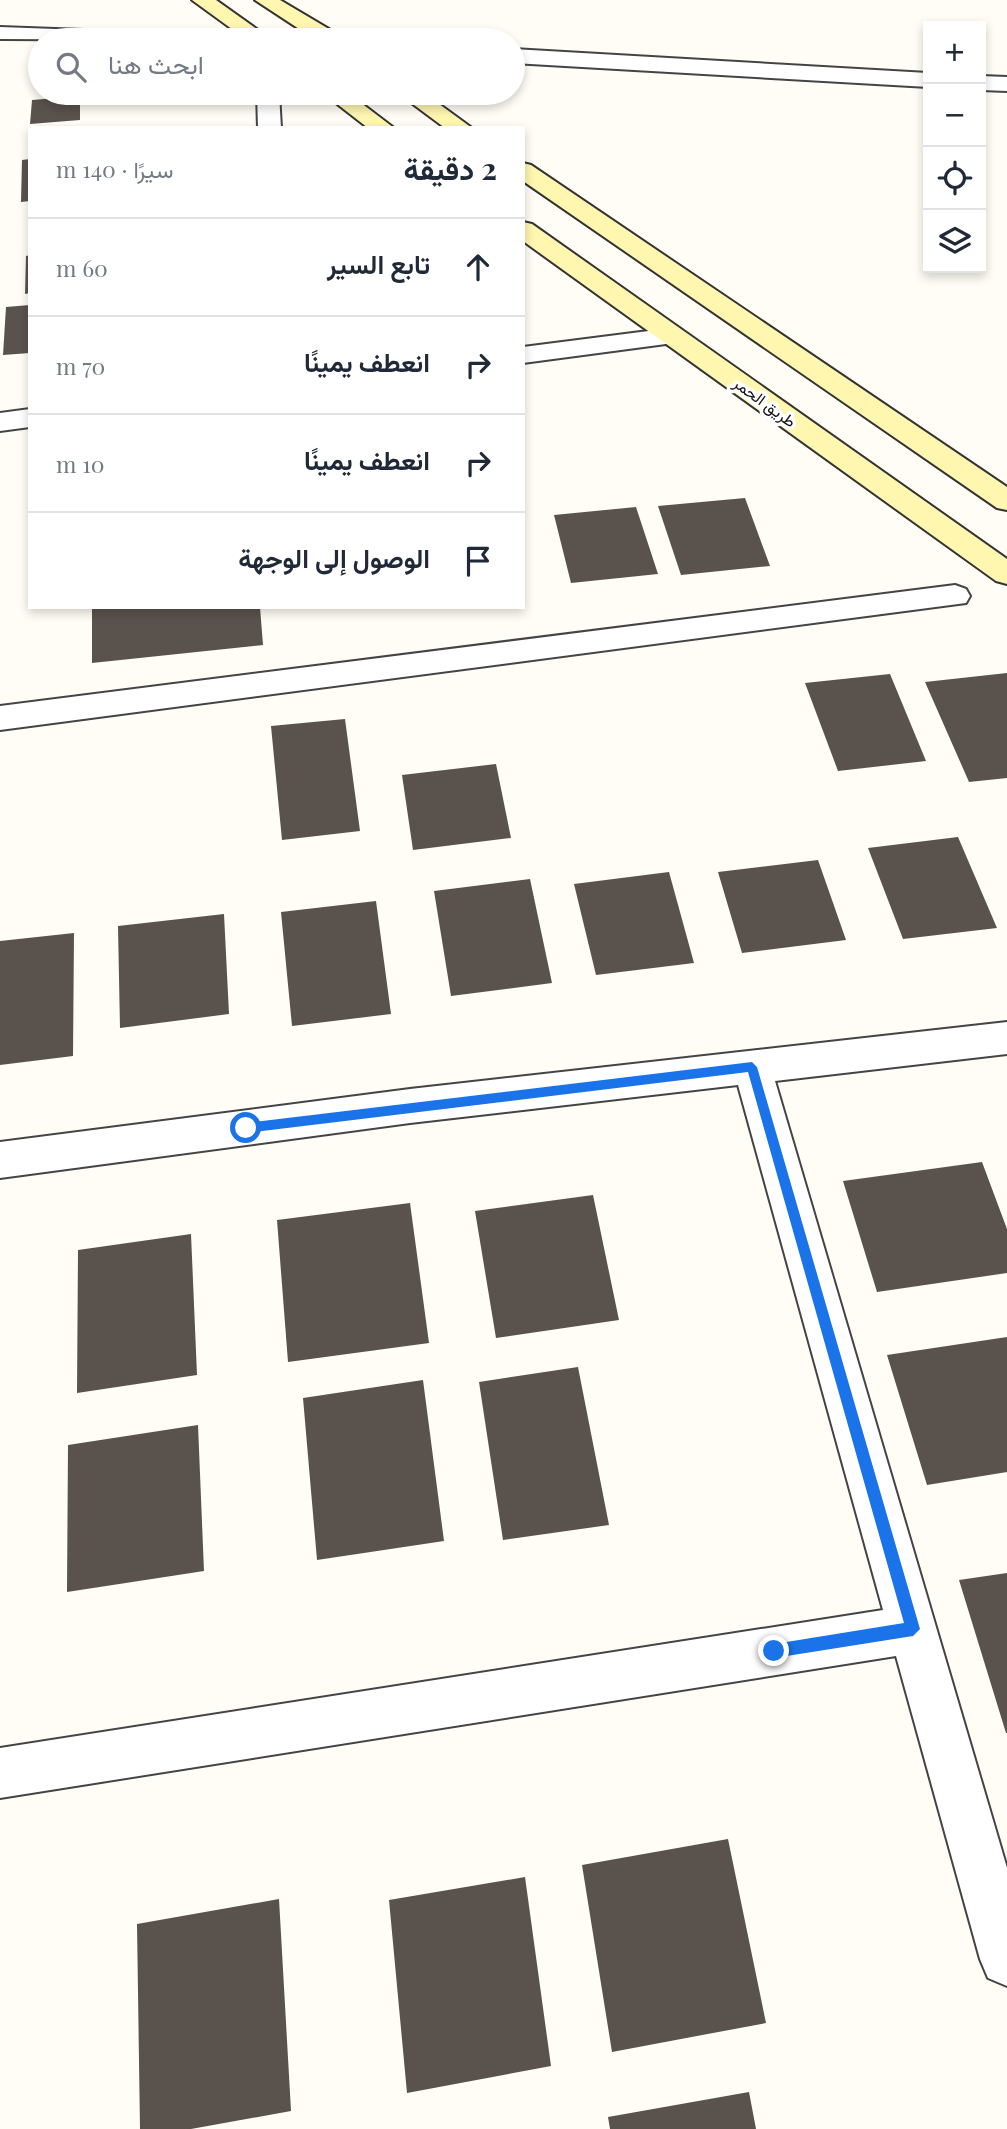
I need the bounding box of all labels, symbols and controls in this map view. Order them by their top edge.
map controls [923,21,986,273]
button: + [923,21,986,84]
search box [28,28,525,105]
text: ابحث هنا [108,46,204,81]
icon: search [52,48,90,86]
button: − [923,84,986,147]
button: locate [923,147,986,210]
text: 2 دقيقة [404,148,497,188]
text: سيرًا · 140 m [56,153,173,184]
button: layers [923,210,986,273]
text: تابع السير [327,246,430,281]
icon: ahead [459,248,497,286]
text: 60 m [56,252,108,283]
text: انعطف يمينًا [304,344,430,379]
icon: right [459,346,497,384]
text: 70 m [56,350,105,381]
street label: طريق الحمر [728,371,801,432]
text: انعطف يمينًا [304,442,430,477]
icon: right [459,444,497,482]
text: 10 m [56,448,104,479]
text: الوصول إلى الوجهة [238,540,430,575]
icon: arrive [459,542,497,580]
route start [230,1112,261,1143]
route end [758,1635,789,1666]

